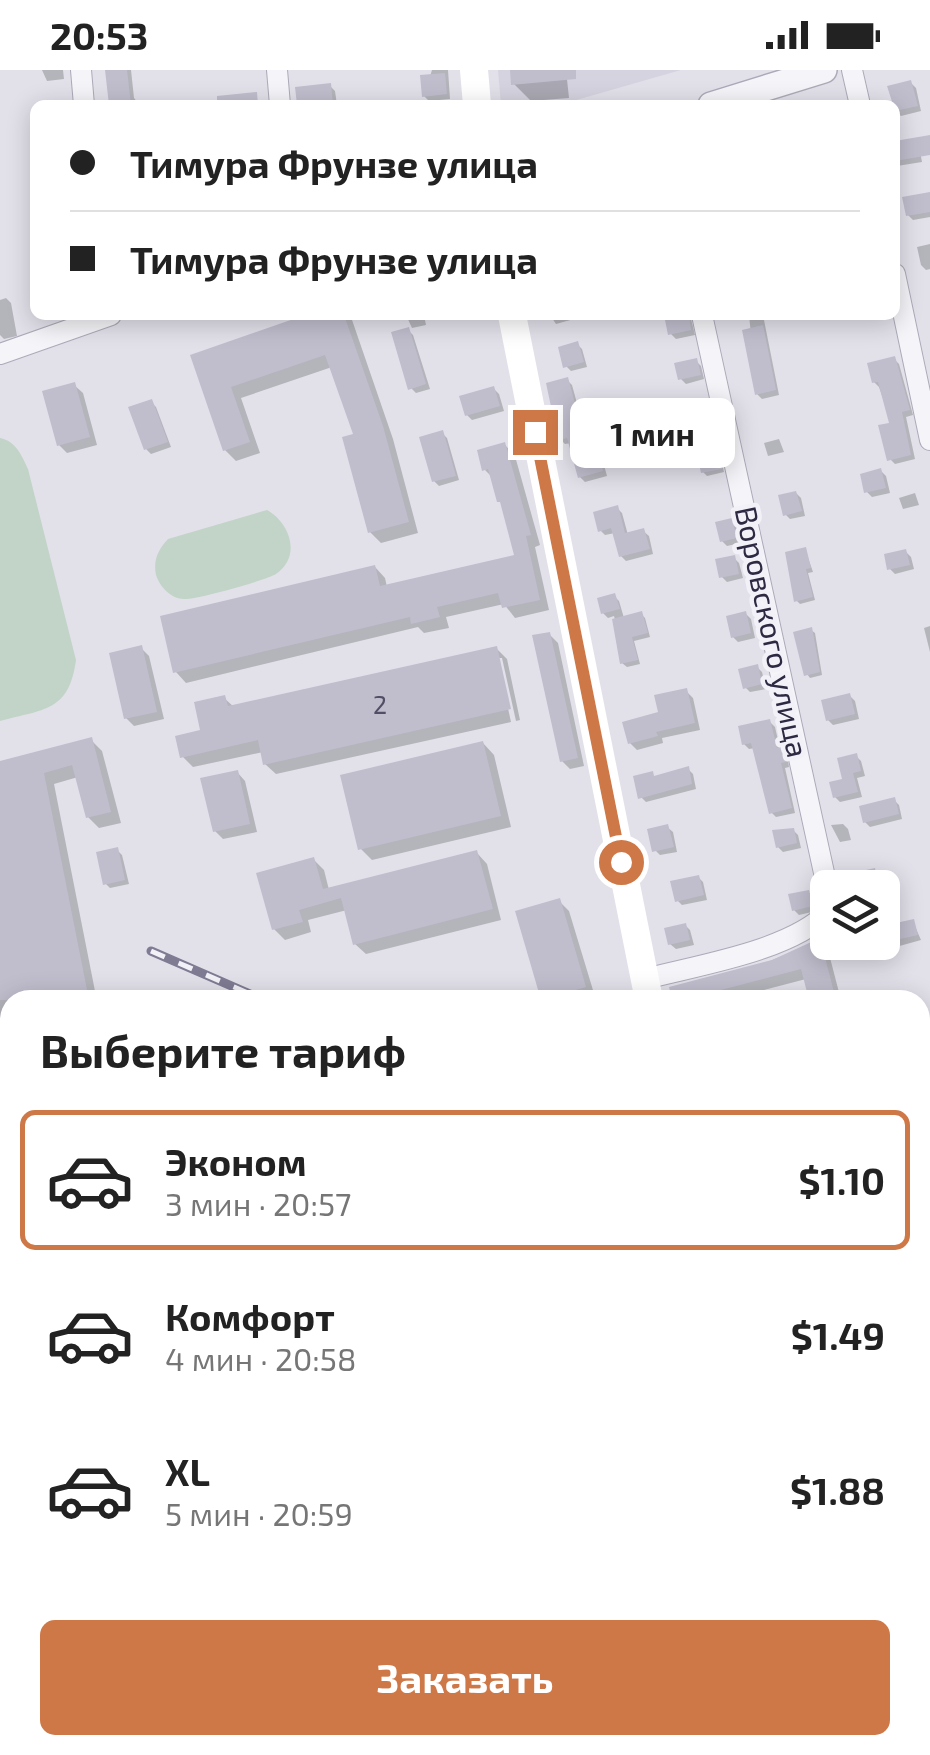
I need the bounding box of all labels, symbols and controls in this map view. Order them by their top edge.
text: 20:53 [50,12,148,58]
text: Тимура Фрунзе улица [130,140,538,186]
text: Тимура Фрунзе улица [130,236,538,282]
callout: 1 мин [570,397,735,467]
route end [513,410,558,455]
text: 1 мин [610,414,695,452]
street label: Воровского улица [728,503,817,761]
house number: 2 [373,689,387,719]
route start [599,840,644,885]
map controls [810,870,900,960]
button: layers [810,870,900,960]
text: Выберите тариф [40,1023,406,1077]
icon: car [45,1135,135,1225]
text: Эконом [165,1138,307,1184]
text: $1.10 [799,1157,885,1203]
text: 3 мин · 20:57 [165,1184,351,1222]
icon: car [45,1290,135,1380]
text: Комфорт [165,1293,335,1339]
text: $1.49 [791,1312,885,1358]
text: 4 мин · 20:58 [165,1339,356,1377]
icon: car [45,1445,135,1535]
text: XL [165,1448,210,1494]
text: $1.88 [790,1467,885,1513]
text: 5 мин · 20:59 [165,1494,353,1532]
button: Заказать [40,1620,890,1735]

